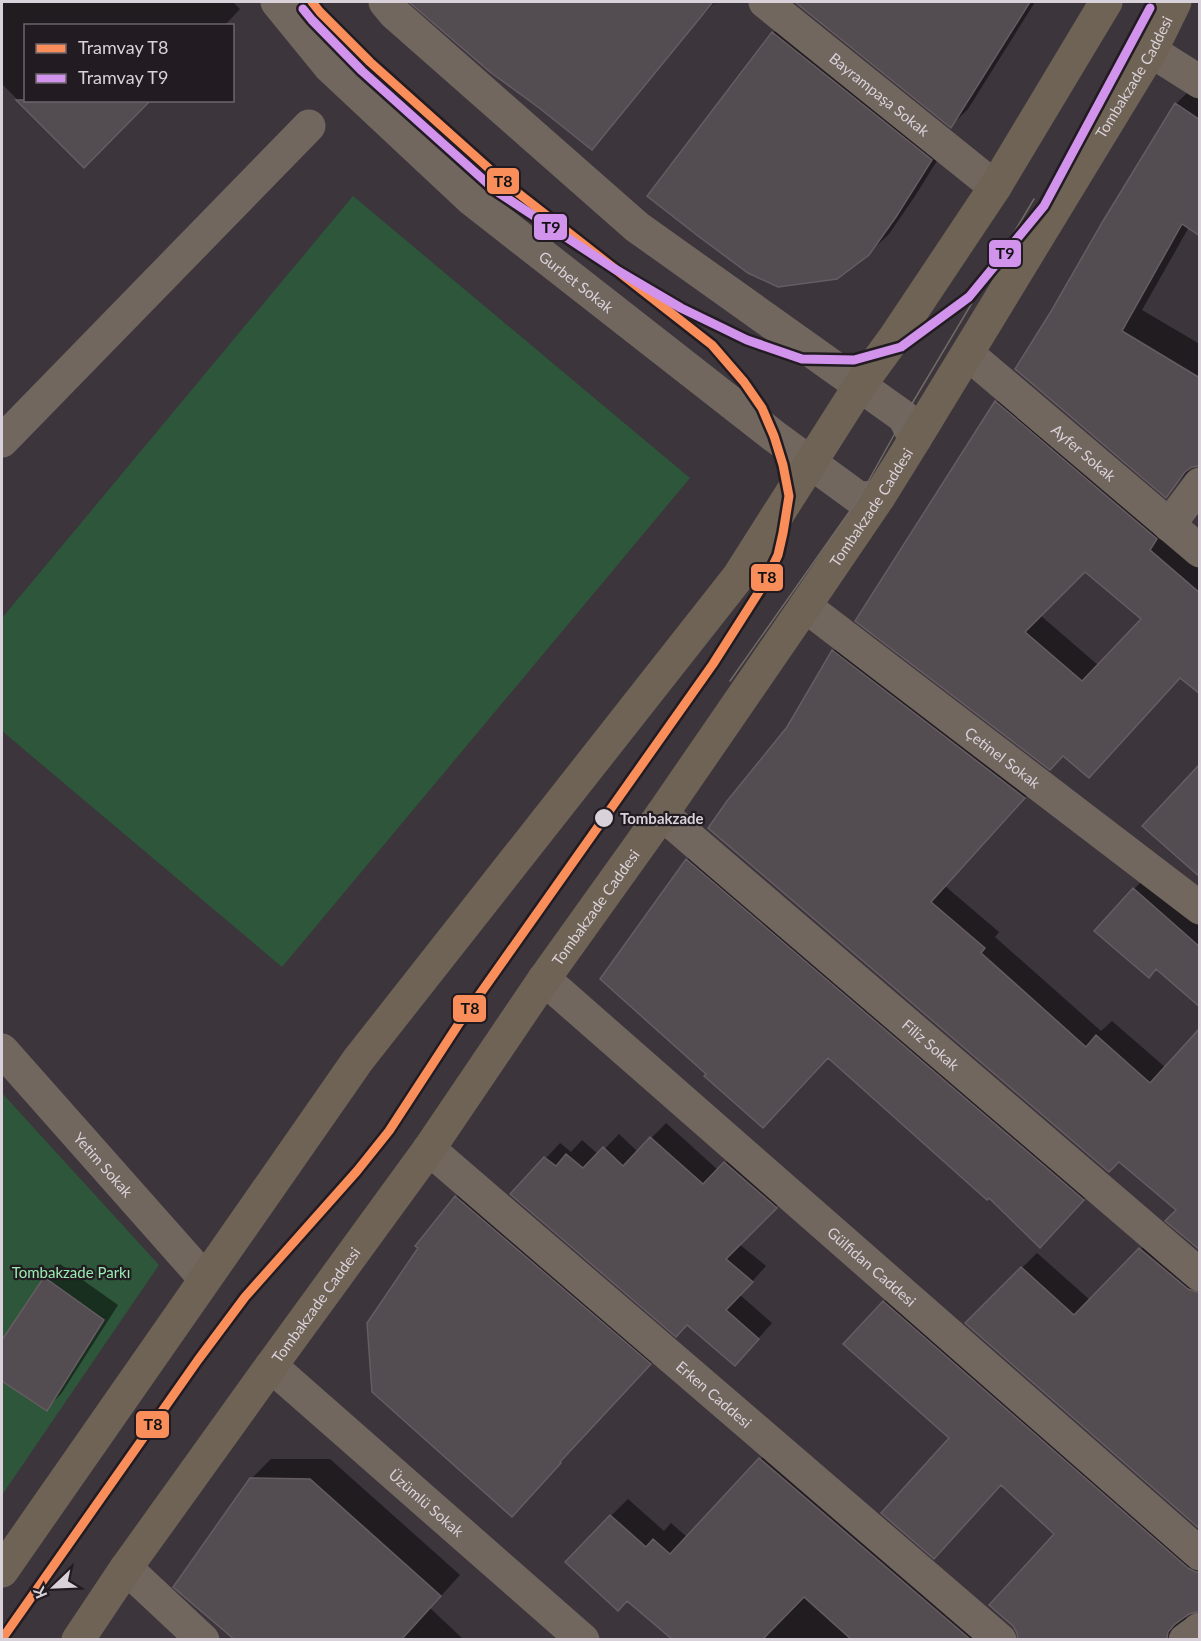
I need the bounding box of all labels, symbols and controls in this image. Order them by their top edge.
street label: Tombakzade Caddesi [1091,13,1176,141]
legend [24,24,234,102]
text: Tramvay T8 [78,36,168,58]
street label: Bayrampaşa Sokak [826,49,933,140]
text: Tramvay T9 [78,66,168,88]
line badge: T8 [486,167,520,195]
text: T8 [494,171,512,190]
line badge: T9 [533,213,568,241]
text: T9 [542,217,560,236]
line badge: T9 [988,239,1022,268]
text: T9 [996,243,1014,262]
street label: Gurbet Sokak [536,247,618,316]
street label: Ayfer Sokak [1048,420,1120,485]
street label: Tombakzade Caddesi [826,444,916,570]
line badge: T8 [750,563,784,592]
text: T8 [758,567,776,586]
street label: Çetinel Sokak [962,723,1044,792]
marker: Tombakzade [593,807,615,829]
place label: Tombakzade [620,809,704,827]
street label: Tombakzade Caddesi [548,846,643,969]
line badge: T8 [452,994,487,1023]
text: T8 [461,998,479,1017]
street label: Filiz Sokak [899,1015,963,1074]
street label: Yetim Sokak [70,1128,137,1201]
street label: Gülfidan Caddesi [824,1223,920,1310]
street label: Tombakzade Caddesi [268,1244,364,1366]
park label: Tombakzade Parkı [12,1263,130,1281]
street label: Erken Caddesi [673,1357,755,1431]
line badge: T8 [135,1410,170,1439]
text: T8 [144,1414,162,1433]
street label: Üzümlü Sokak [386,1465,468,1540]
north arrow [24,1557,84,1617]
text: K [28,1583,51,1602]

